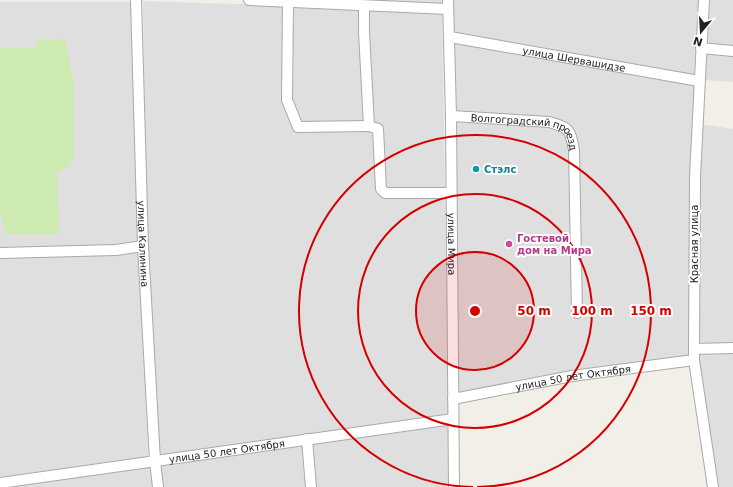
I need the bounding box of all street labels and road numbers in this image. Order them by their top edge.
street label: улица Шервашидзе [522,44,626,73]
street label: Волгоградский проезд [470,112,579,151]
street label: улица Калинина [136,200,151,288]
street label: Красная улица [689,205,700,283]
street label: улица Мира [446,213,458,275]
street label: улица 50 лет Октября [514,363,631,392]
street label: улица 50 лет Октября [168,437,285,465]

